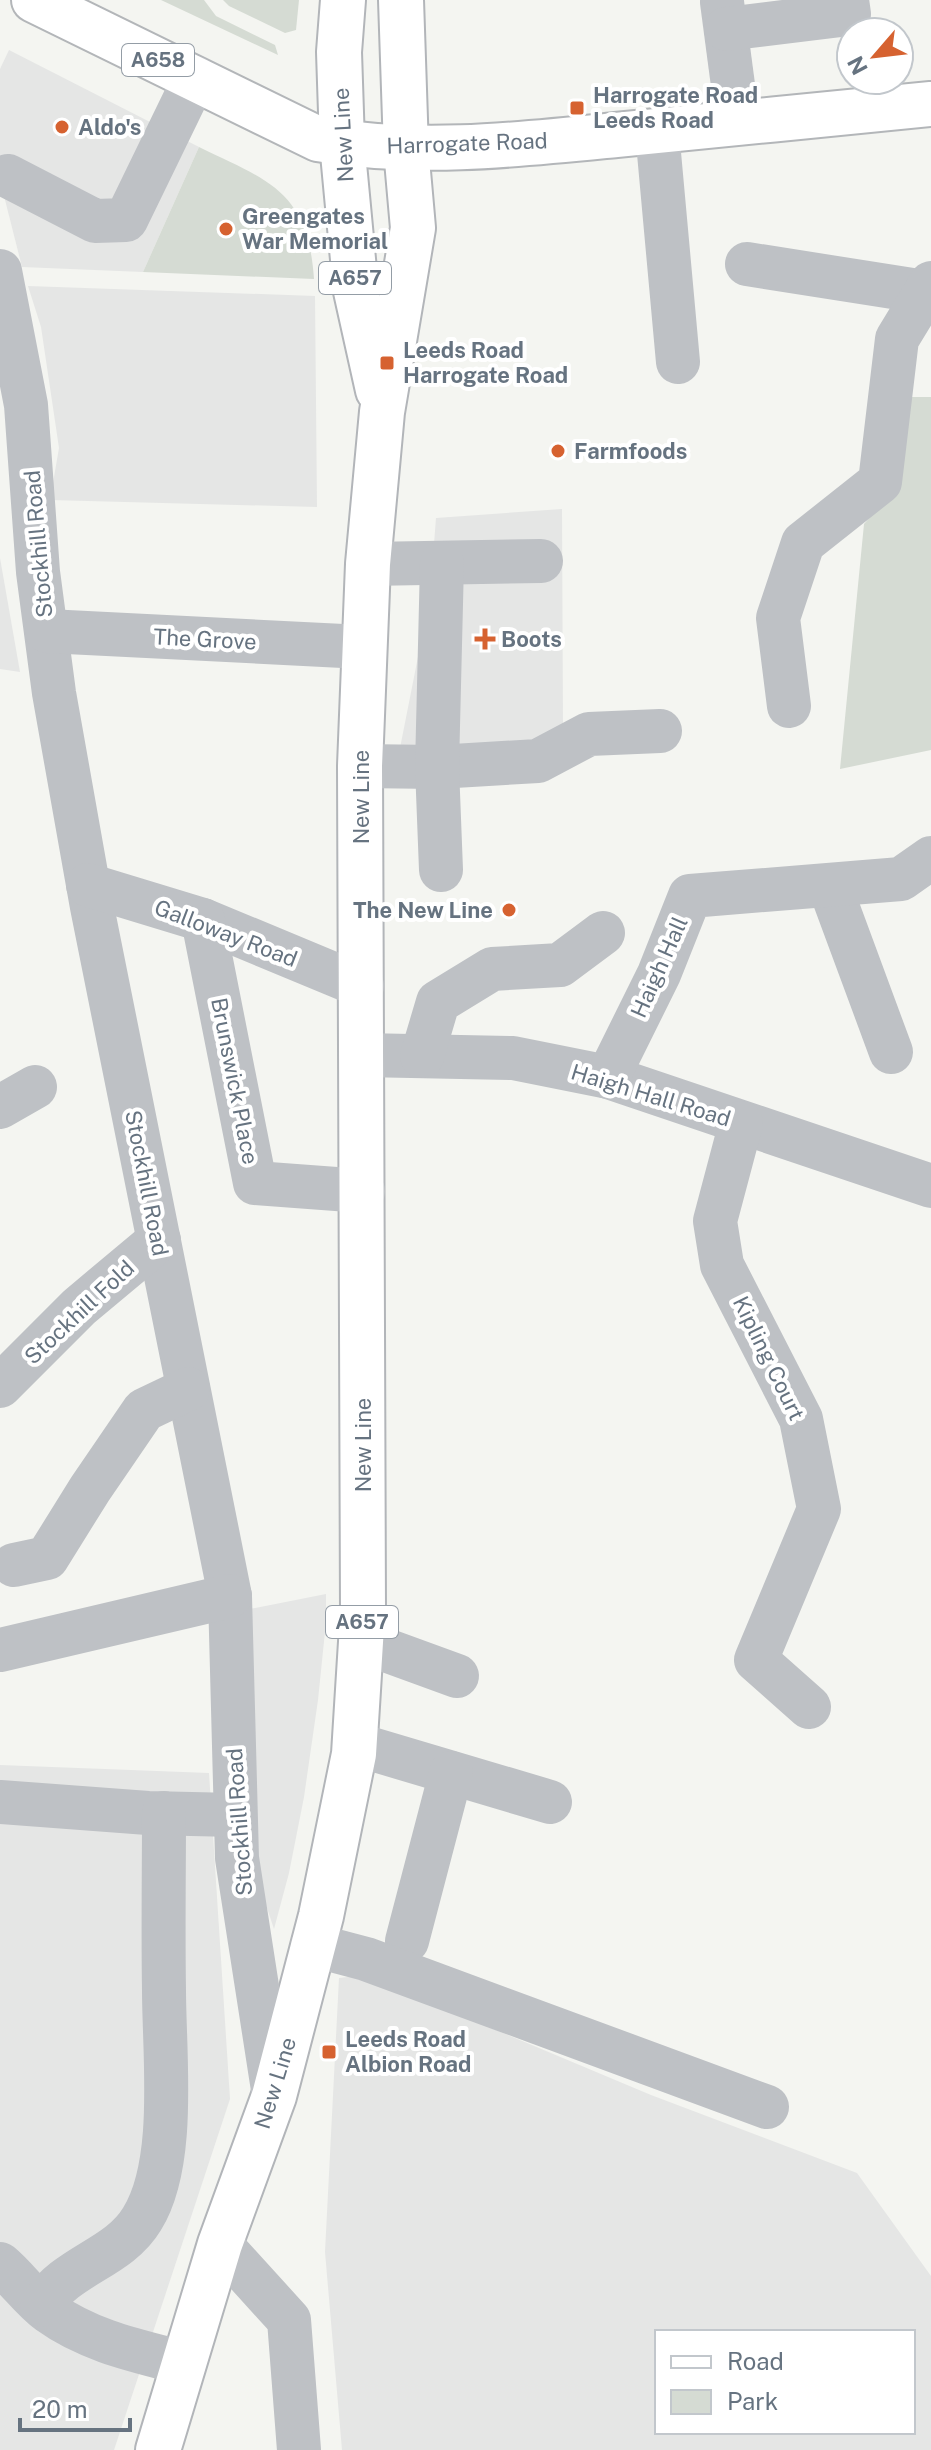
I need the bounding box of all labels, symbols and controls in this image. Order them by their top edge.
north arrow [835,16,915,96]
road number: A658 [122,44,194,76]
text: N [842,52,873,79]
place label: Harrogate Road Leeds Road [593,82,758,133]
street label: New Line [328,87,358,183]
marker: Harrogate Road Leeds Road [568,99,586,117]
place label: Aldo's [78,114,141,140]
marker: Aldo's [53,118,71,136]
street label: Harrogate Road [386,127,548,159]
place label: Greengates War Memorial [242,203,388,254]
marker: Greengates War Memorial [217,220,235,238]
road number: A657 [319,262,391,294]
place label: Leeds Road Harrogate Road [403,337,568,388]
marker: Leeds Road Harrogate Road [378,354,396,372]
place label: Farmfoods [574,438,687,464]
marker: Farmfoods [549,442,567,460]
street label: Stockhill Road [19,469,57,619]
street label: The Grove [153,623,257,655]
place label: Boots [501,626,562,652]
marker: Boots [476,630,494,648]
street label: New Line [348,750,374,844]
street label: Galloway Road [151,894,301,972]
place label: The New Line [353,897,493,923]
marker: The New Line [500,901,518,919]
street label: Haigh Hall [625,912,693,1022]
street label: Brunswick Place [206,996,264,1166]
street label: Haigh Hall Road [568,1058,734,1132]
street label: Stockhill Road [120,1108,174,1258]
street label: Stockhill Fold [19,1255,139,1369]
street label: Kipling Court [728,1292,810,1424]
street label: New Line [350,1398,376,1492]
road number: A657 [326,1606,398,1638]
street label: Stockhill Road [221,1747,257,1897]
place label: Leeds Road Albion Road [345,2026,471,2077]
street label: New Line [249,2034,301,2132]
marker: Leeds Road Albion Road [320,2043,338,2061]
legend [655,2330,915,2434]
text: Road [727,2347,784,2375]
scale bar [20,2382,130,2432]
text: Park [727,2387,778,2415]
text: 20 m [32,2395,88,2423]

